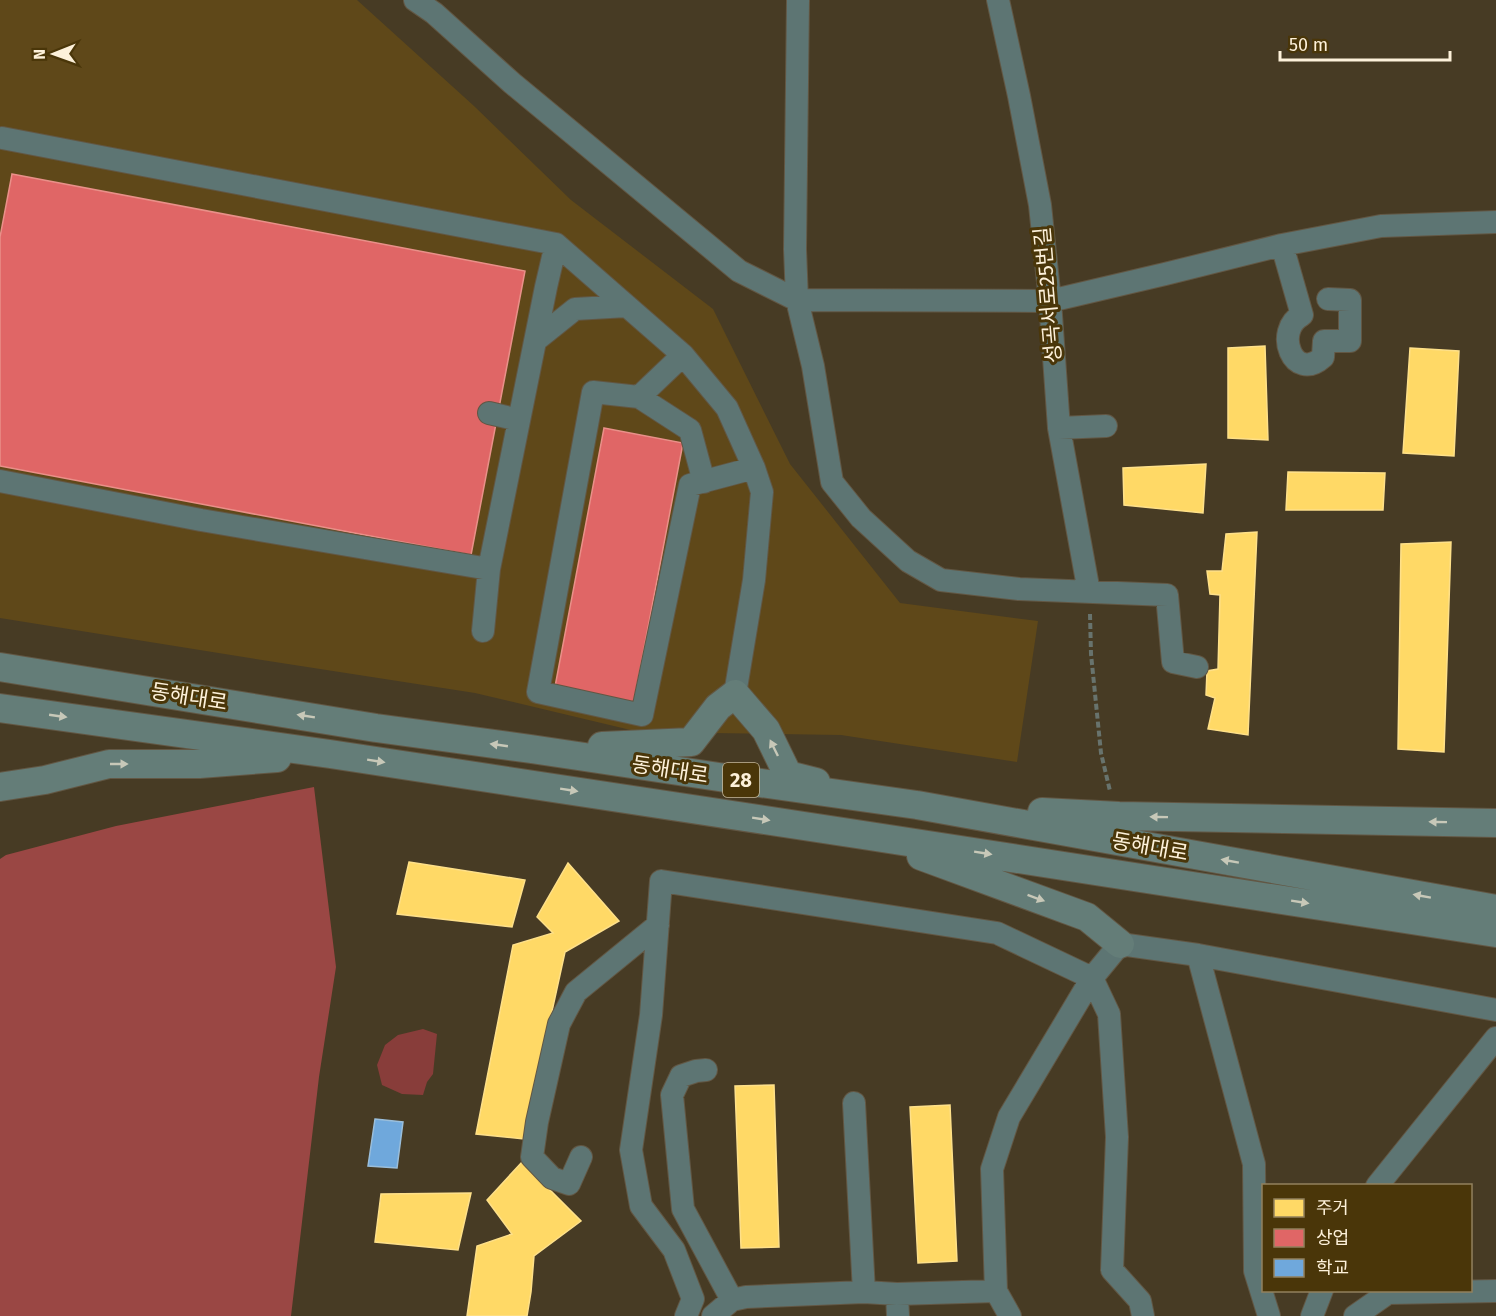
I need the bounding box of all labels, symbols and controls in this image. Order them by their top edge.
north arrow [24,24,84,84]
scale bar [1280,24,1450,62]
text: 50 m [1289,34,1328,56]
text: N [30,49,49,60]
street label: 성곡서로25번길 [1029,226,1067,364]
street label: 동해대로 [149,678,229,716]
one-way arrow [49,712,68,721]
one-way arrow [296,712,315,721]
one-way arrow [770,739,779,756]
one-way arrow [489,740,508,749]
street label: 동해대로 [630,751,710,789]
one-way arrow [366,756,385,765]
one-way arrow [109,759,128,769]
road number: 28 [723,763,759,797]
one-way arrow [559,786,578,795]
one-way arrow [1149,812,1168,822]
one-way arrow [752,815,771,824]
one-way arrow [1428,817,1447,826]
street label: 동해대로 [1110,827,1190,867]
one-way arrow [974,849,993,858]
one-way arrow [1221,857,1240,866]
one-way arrow [1413,891,1432,900]
one-way arrow [1027,894,1045,903]
one-way arrow [1291,898,1310,907]
legend [1262,1184,1472,1292]
text: 주거 [1316,1197,1349,1219]
text: 상업 [1316,1227,1349,1249]
text: 학교 [1316,1257,1349,1279]

